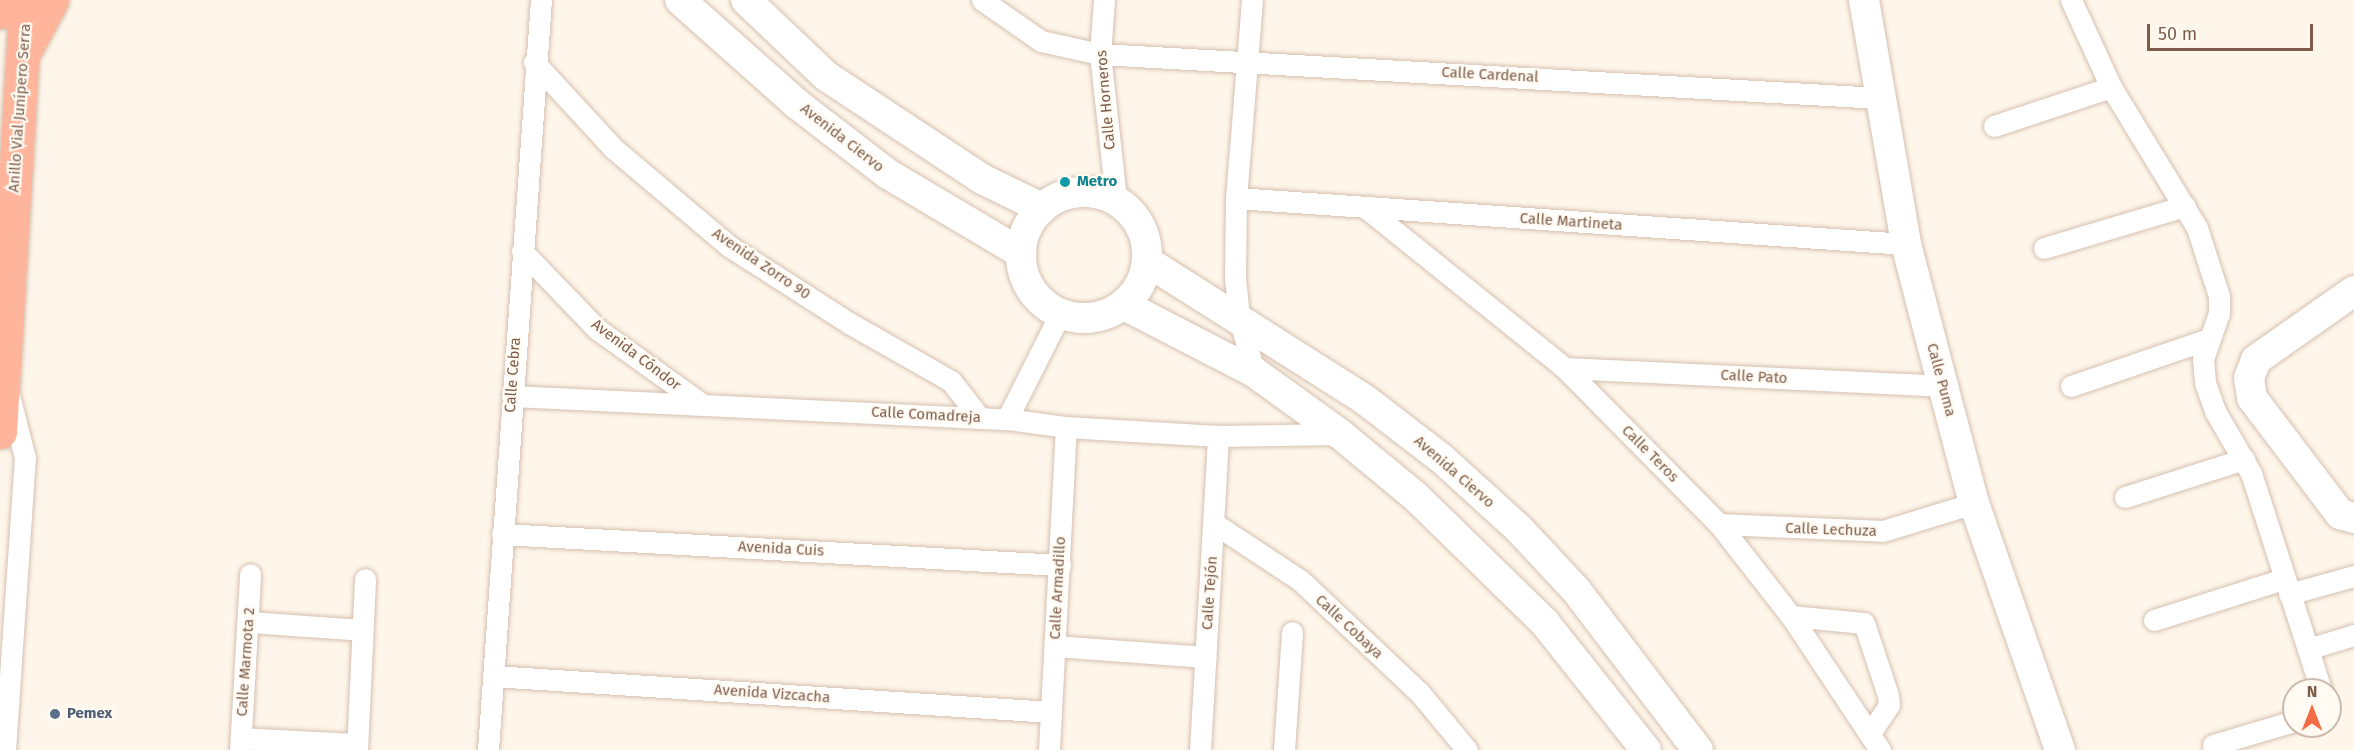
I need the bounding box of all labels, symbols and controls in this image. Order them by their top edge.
scale bar [2150,12,2316,50]
street label: Anillo Vial Junípero Serra [5,23,35,193]
text: 50 m [2158,23,2197,45]
street label: Calle Horneros [1093,49,1119,151]
street label: Calle Cardenal [1441,63,1539,87]
street label: Avenida Ciervo [797,100,887,176]
place label: Metro [1077,173,1117,191]
marker: Metro [1058,175,1072,189]
street label: Calle Martineta [1519,209,1623,235]
street label: Avenida Zorro 90 [708,225,814,303]
street label: Avenida Cóndor [588,315,684,395]
street label: Calle Cebra [501,337,525,413]
street label: Calle Puma [1923,341,1959,419]
street label: Calle Pato [1720,366,1788,388]
street label: Calle Comadreja [871,403,981,427]
street label: Calle Teros [1618,422,1682,486]
street label: Avenida Ciervo [1410,432,1498,512]
street label: Calle Lechuza [1785,519,1877,541]
street label: Calle Armadillo [1046,536,1070,640]
street label: Avenida Cuis [737,538,825,560]
street label: Calle Tejón [1198,555,1222,631]
street label: Calle Cobaya [1311,591,1387,663]
street label: Calle Marmota 2 [233,607,259,717]
north arrow [2282,678,2342,738]
street label: Avenida Vizcacha [713,681,831,707]
text: N [2307,682,2317,701]
place label: Pemex [67,705,112,723]
marker: Pemex [48,707,62,721]

